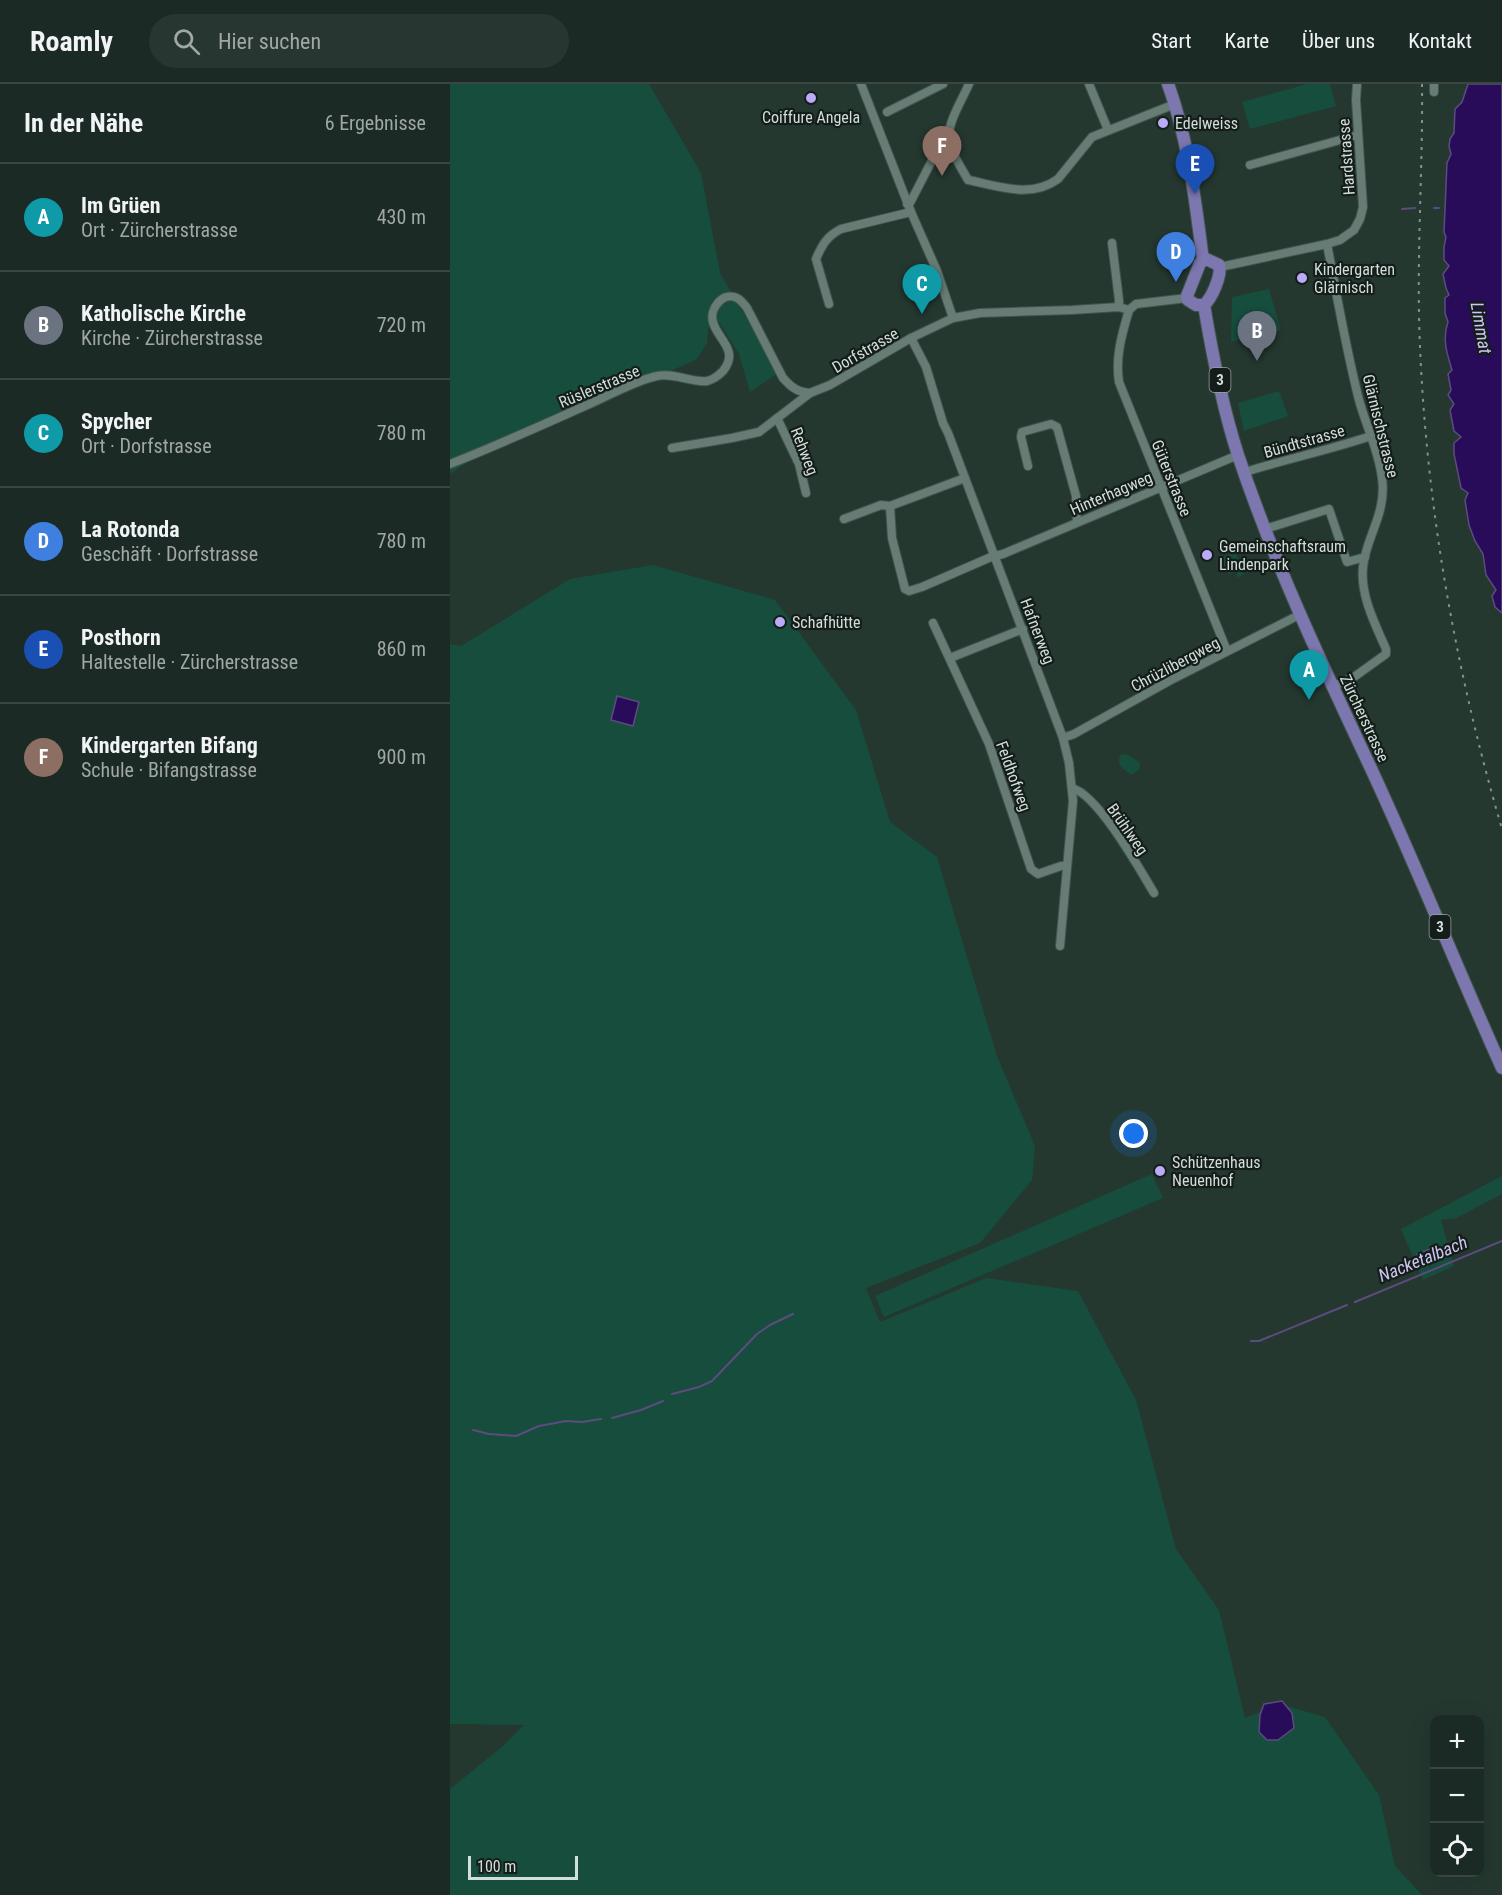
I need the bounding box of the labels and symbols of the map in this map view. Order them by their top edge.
marker: Coiffure Angela [804,91,818,105]
place label: Coiffure Angela [762,108,860,127]
place label: Edelweiss [1175,114,1238,133]
marker: Edelweiss [1156,116,1170,130]
street label: Hardstrasse [1334,118,1359,196]
pin: F [922,126,962,176]
pin: E [1176,144,1214,194]
pin: D [1156,232,1196,282]
place label: Kindergarten Glärnisch [1314,260,1395,297]
pin: C [902,264,942,314]
marker: Kindergarten Glärnisch [1295,271,1309,285]
water label: Limmat [1467,300,1497,356]
pin: B [1238,312,1276,361]
street label: Dorfstrasse [829,324,902,377]
street label: Rüslerstrasse [556,361,642,412]
road number: 3 [1210,368,1230,392]
street label: Glärnischstrasse [1358,372,1403,480]
street label: Bündtstrasse [1262,421,1347,462]
street label: Rehweg [787,425,822,478]
street label: Güterstrasse [1148,437,1195,519]
street label: Hinterhagweg [1067,468,1155,519]
place label: Gemeinschaftsraum Lindenpark [1219,537,1346,574]
marker: Gemeinschaftsraum Lindenpark [1200,548,1214,562]
street label: Hafnerweg [1016,596,1059,667]
place label: Schafhütte [792,613,861,632]
marker: Schafhütte [773,615,787,629]
street label: Chrüzlibergweg [1128,633,1223,696]
pin: A [1290,650,1328,700]
street label: Zürcherstrasse [1336,671,1393,765]
street label: Feldhofweg [992,739,1035,814]
street label: Brühlweg [1103,800,1152,859]
road number: 3 [1430,915,1450,939]
your location [1119,1119,1148,1148]
place label: Schützenhaus Neuenhof [1172,1153,1260,1190]
marker: Schützenhaus Neuenhof [1153,1164,1167,1178]
water label: Nacketalbach [1375,1231,1470,1286]
scale bar [468,1853,578,1880]

